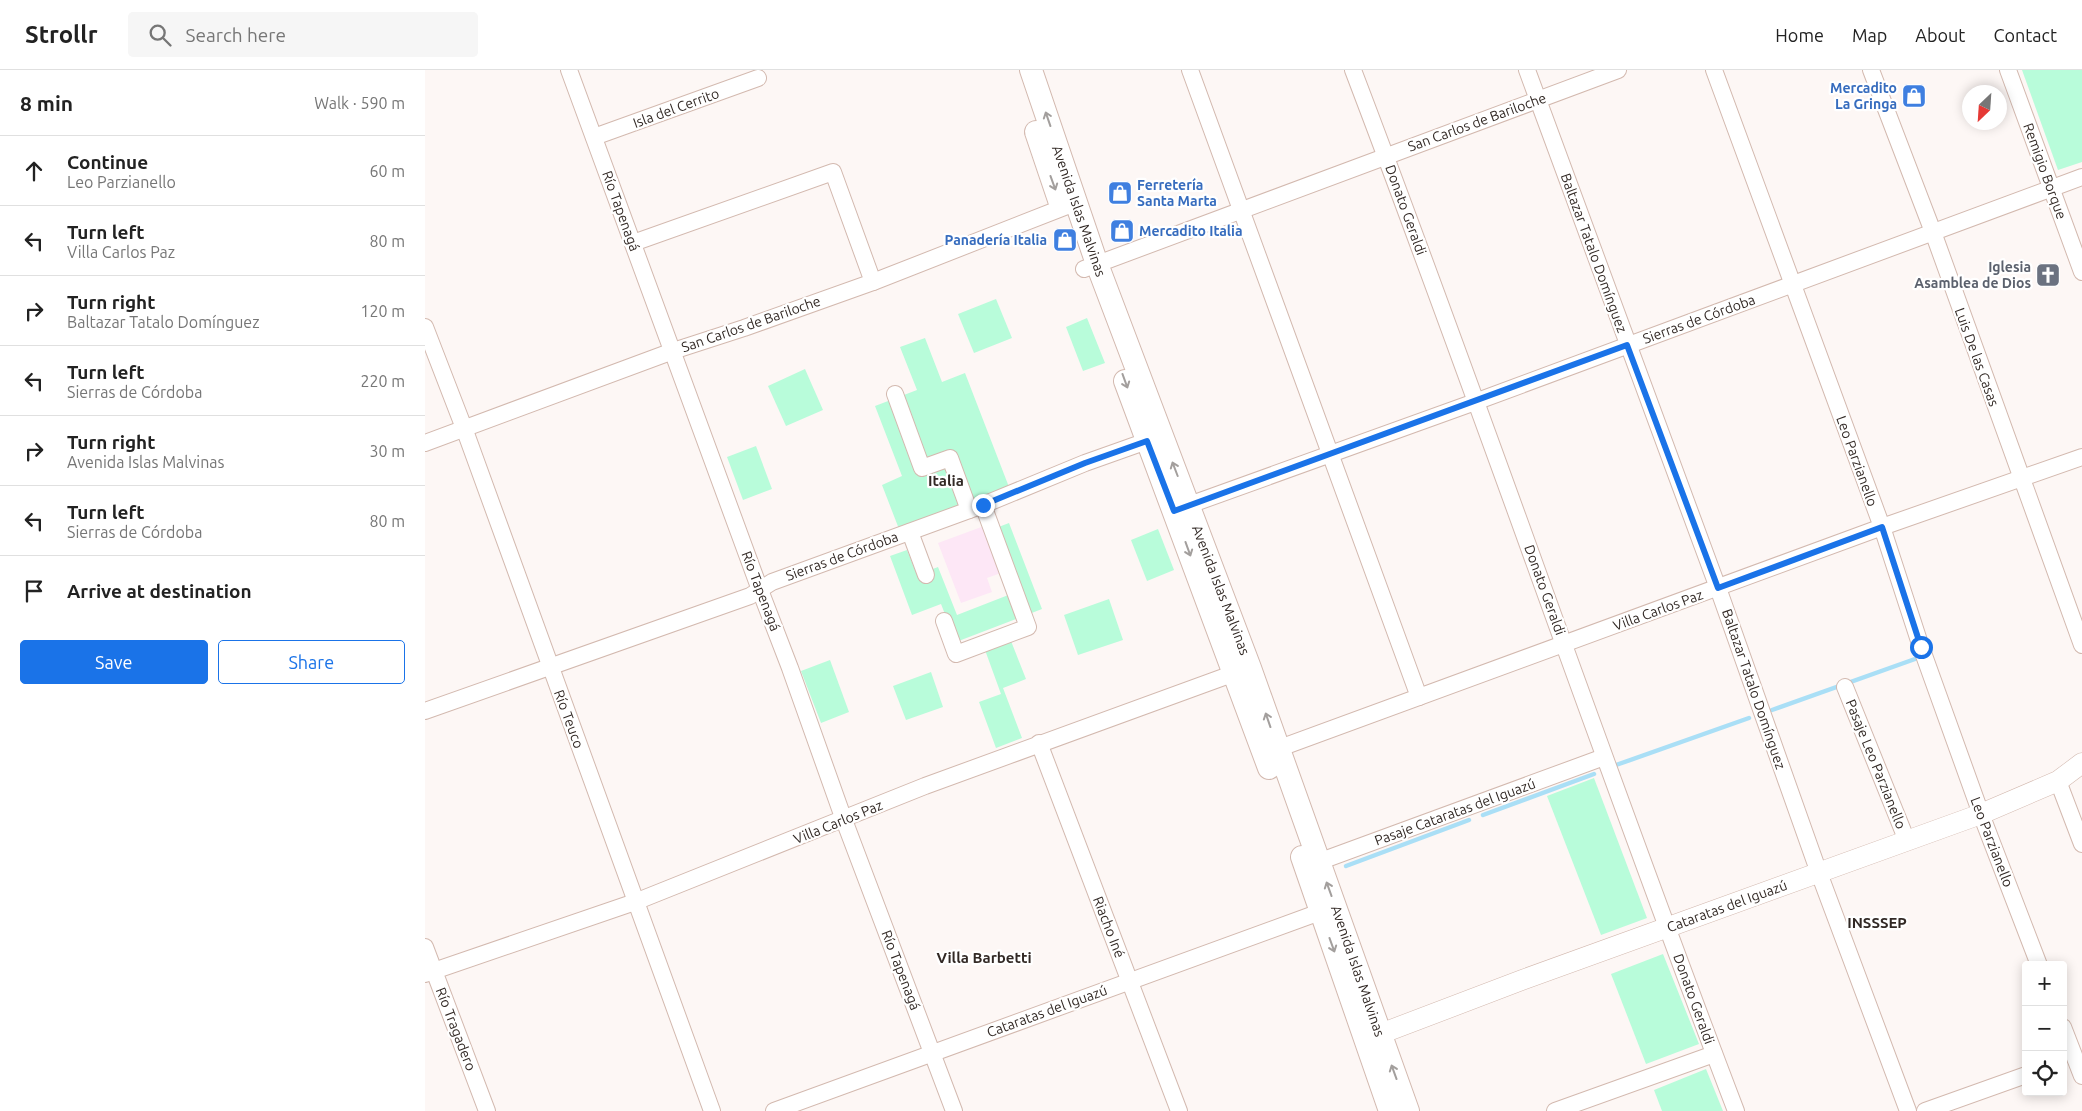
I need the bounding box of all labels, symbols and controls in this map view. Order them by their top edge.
search box [128,12,478,57]
text: Strollr [25,21,98,48]
icon: search [146,21,174,49]
text: Search here [186,24,286,46]
text: Home [1775,25,1824,45]
text: Map [1852,25,1887,45]
text: About [1915,25,1965,45]
text: Contact [1993,25,2057,45]
place label: Mercadito La Gringa [1830,80,1897,112]
shop icon: Mercadito La Gringa [1901,83,1927,109]
street label: Isla del Cerrito [631,85,721,131]
north arrow [1962,85,2007,130]
street label: San Carlos de Bariloche [1406,90,1548,154]
text: 8 min [20,91,73,115]
text: Walk · 590 m [314,94,405,112]
one-way arrow [1042,111,1052,127]
street label: Remigio Borque [2020,121,2070,221]
street label: Avenida Islas Malvinas [1049,143,1109,279]
text: Continue [67,151,148,173]
icon: ahead [20,157,48,185]
text: 60 m [369,162,405,180]
street label: Donato Geraldi [1382,163,1430,257]
street label: Río Tapenagá [599,169,643,253]
street label: Baltazar Tatalo Domínguez [1558,171,1630,335]
text: Leo Parzianello [67,173,176,191]
one-way arrow [1049,175,1058,190]
place label: Ferretería Santa Marta [1137,177,1217,209]
shop icon: Ferretería Santa Marta [1107,180,1133,206]
shop icon: Mercadito Italia [1109,218,1135,244]
text: Turn left [67,221,145,243]
place label: Mercadito Italia [1139,223,1243,239]
icon: left [20,227,48,255]
shop icon: Panadería Italia [1052,227,1078,253]
text: 80 m [369,232,405,250]
place label: Panadería Italia [945,232,1047,248]
text: Villa Carlos Paz [67,243,175,261]
place label: Iglesia Asamblea de Dios [1914,259,2031,291]
church icon: Iglesia Asamblea de Dios [2035,262,2061,288]
text: Turn right [67,291,155,313]
street label: Sierras de Córdoba [1641,291,1757,347]
street label: San Carlos de Bariloche [679,293,823,355]
icon: right [20,297,48,325]
text: 120 m [360,302,405,320]
street label: Luis De las Casas [1952,305,2002,409]
text: Baltazar Tatalo Domínguez [67,313,260,331]
text: Turn left [67,361,145,383]
icon: left [20,367,48,395]
text: 220 m [360,372,405,390]
one-way arrow [1121,373,1130,388]
text: Sierras de Córdoba [67,383,202,401]
street label: Leo Parzianello [1833,413,1881,509]
text: Turn right [67,431,155,453]
icon: right [20,437,48,465]
text: 30 m [369,442,405,460]
text: Avenida Islas Malvinas [67,453,224,471]
one-way arrow [1170,462,1179,477]
district label: Italia [928,472,964,489]
route end [972,494,995,517]
text: Turn left [67,501,145,523]
icon: left [20,507,48,535]
text: 80 m [369,512,405,530]
text: Sierras de Córdoba [67,523,202,541]
street label: Avenida Islas Malvinas [1189,523,1253,657]
street label: Sierras de Córdoba [784,528,900,584]
one-way arrow [1184,541,1193,557]
street label: Donato Geraldi [1521,543,1569,637]
street label: Río Tapenagá [738,549,784,633]
icon: arrive [20,577,48,605]
text: Arrive at destination [67,580,252,602]
street label: Villa Carlos Paz [1611,586,1705,634]
street label: Baltazar Tatalo Domínguez [1719,607,1789,771]
route start [1910,636,1933,659]
button: Save [20,640,208,684]
button: Share [218,640,405,684]
street label: Río Teuco [551,688,587,750]
street label: Pasaje Leo Parzianello [1843,697,1909,831]
one-way arrow [1263,712,1272,728]
street label: Pasaje Cataratas del Iguazú [1372,775,1538,849]
street label: Leo Parzianello [1967,795,2017,889]
street label: Villa Carlos Paz [791,797,885,847]
street label: Cataratas del Iguazú [1665,877,1789,935]
one-way arrow [1324,882,1333,897]
street label: Riacho Iné [1090,894,1128,960]
street label: Avenida Islas Malvinas [1328,903,1388,1039]
district label: INSSSEP [1847,914,1907,931]
street label: Río Tapenagá [878,928,924,1012]
one-way arrow [1328,937,1337,953]
district label: Villa Barbetti [936,949,1032,966]
street label: Donato Geraldi [1670,952,1718,1046]
map controls [2022,961,2067,1096]
button: + [2022,961,2067,1006]
street label: Cataratas del Iguazú [985,982,1109,1040]
street label: Río Tragadero [433,985,479,1073]
button: − [2022,1006,2067,1051]
button: locate [2022,1051,2067,1096]
one-way arrow [1389,1065,1398,1081]

